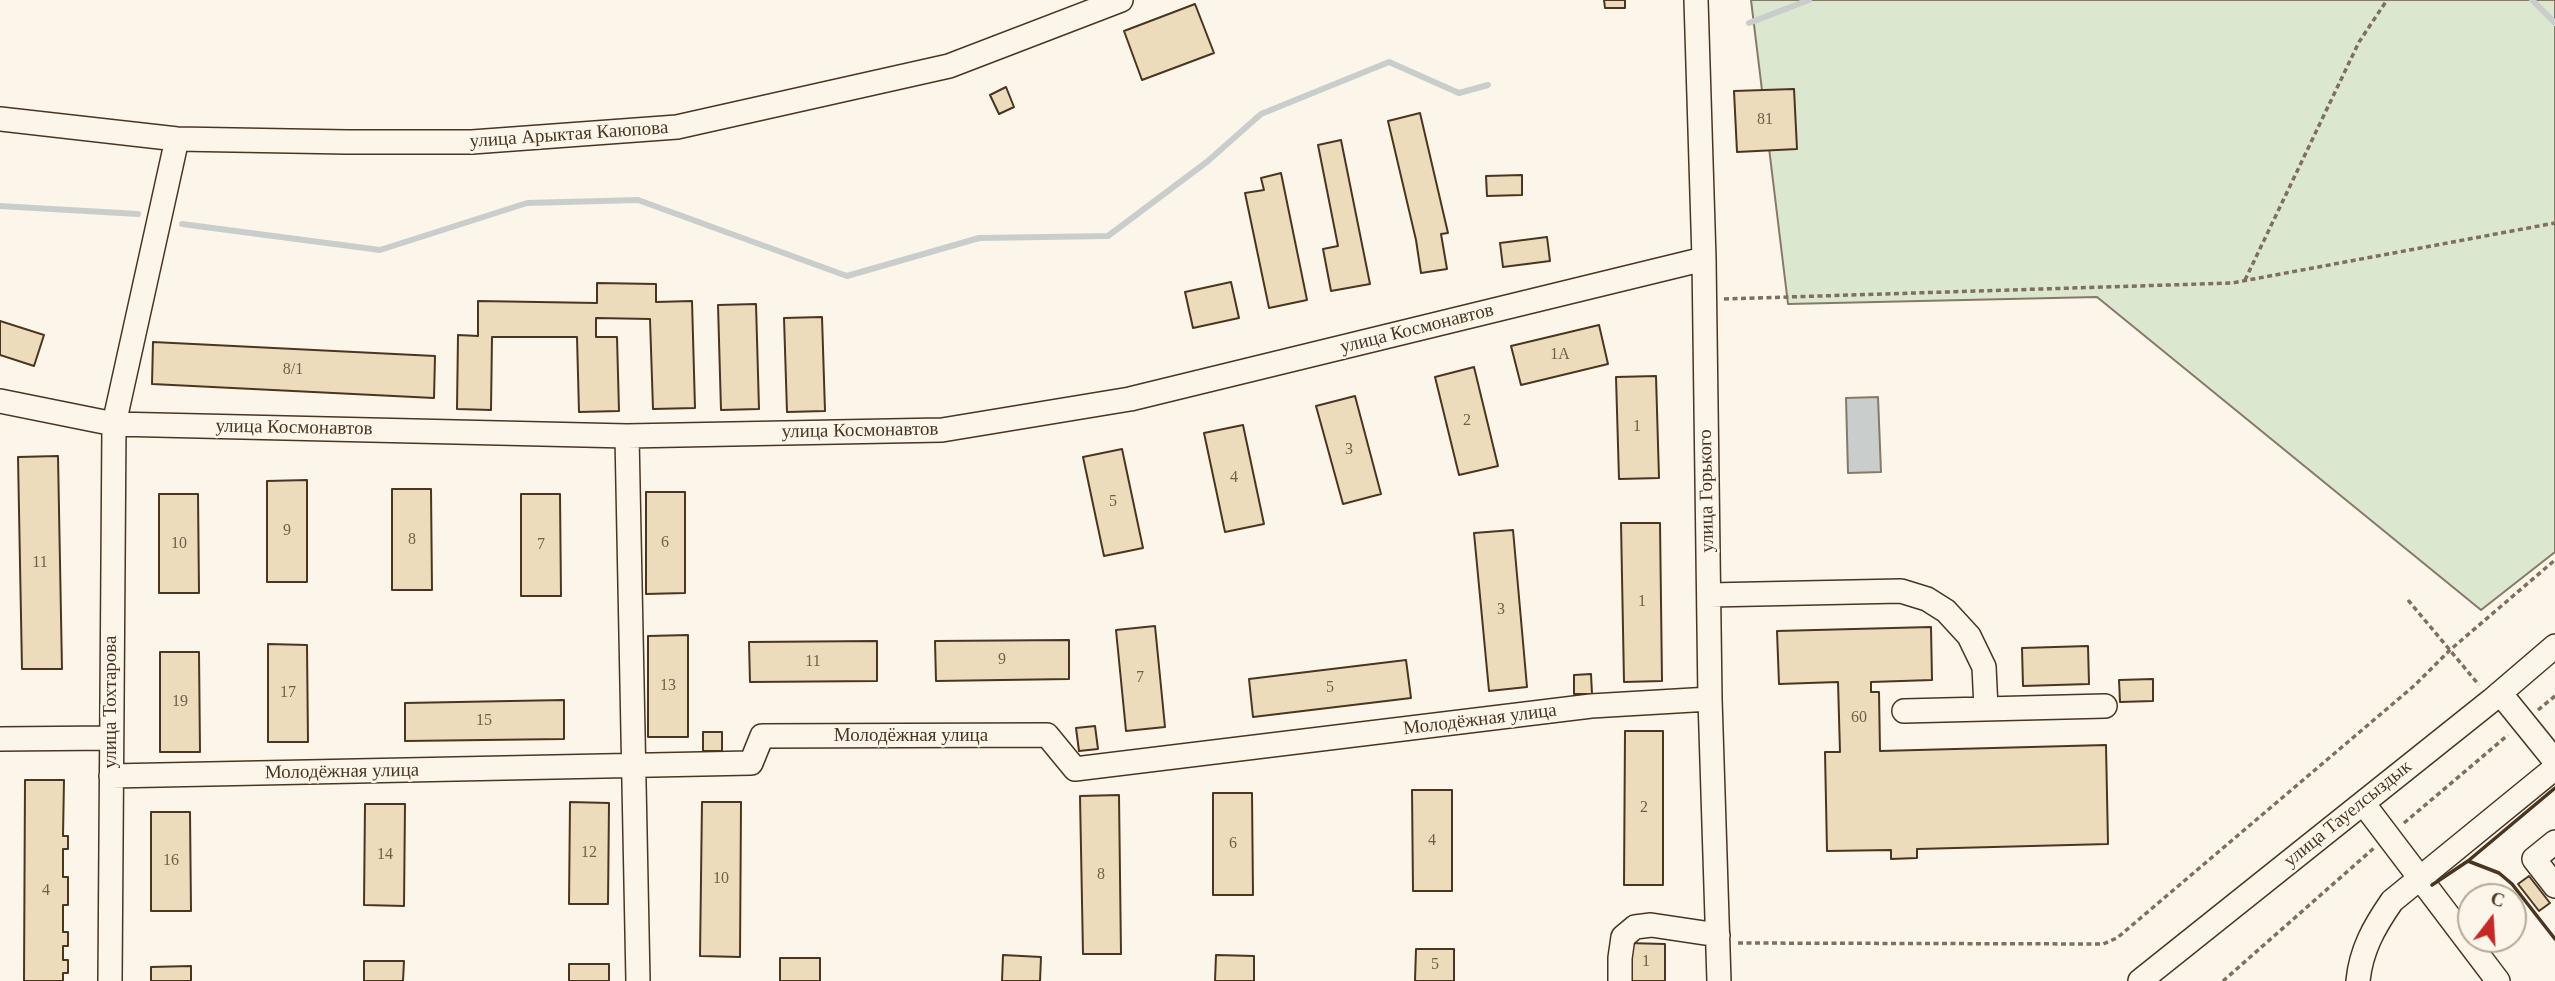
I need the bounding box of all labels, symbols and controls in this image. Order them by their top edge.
house number: 81 [1757,110,1773,130]
street label: улица Арыктая Каюпова [469,117,669,153]
street label: улица Космонавтов [1338,299,1496,359]
house number: 1А [1550,345,1570,365]
house number: 8/1 [283,360,303,380]
house number: 2 [1463,411,1471,431]
street label: улица Космонавтов [215,415,373,441]
house number: 1 [1633,417,1641,437]
street label: улица Космонавтов [781,418,939,444]
street label: улица Горького [1695,429,1719,553]
house number: 3 [1345,440,1353,460]
house number: 4 [1230,468,1238,488]
house number: 5 [1109,492,1117,512]
house number: 9 [283,521,291,541]
house number: 8 [408,530,416,550]
house number: 6 [661,533,669,553]
house number: 10 [171,534,187,554]
house number: 7 [537,535,545,555]
house number: 11 [32,553,48,573]
house number: 1 [1638,592,1646,612]
house number: 3 [1497,600,1505,620]
street label: улица Тохтарова [100,635,122,769]
house number: 9 [998,650,1006,670]
house number: 11 [805,652,821,672]
house number: 7 [1136,668,1144,688]
house number: 13 [660,676,676,696]
house number: 5 [1326,678,1334,698]
house number: 17 [280,683,296,703]
house number: 19 [172,692,188,712]
street label: Молодёжная улица [1402,699,1558,741]
house number: 60 [1851,708,1867,728]
house number: 15 [476,711,492,731]
street label: Молодёжная улица [834,725,988,747]
street label: улица Тауелсыздык [2280,756,2416,872]
street label: Молодёжная улица [265,759,419,785]
house number: 2 [1640,798,1648,818]
house number: 4 [1428,831,1436,851]
house number: 6 [1229,834,1237,854]
house number: 12 [581,843,597,863]
house number: 14 [377,845,393,865]
house number: 16 [163,851,179,871]
house number: 8 [1097,865,1105,885]
house number: 10 [713,869,729,889]
house number: 4 [42,881,50,901]
north arrow [2457,883,2527,953]
text: С [2488,887,2507,911]
house number: 1 [1642,952,1650,972]
house number: 5 [1431,955,1439,975]

